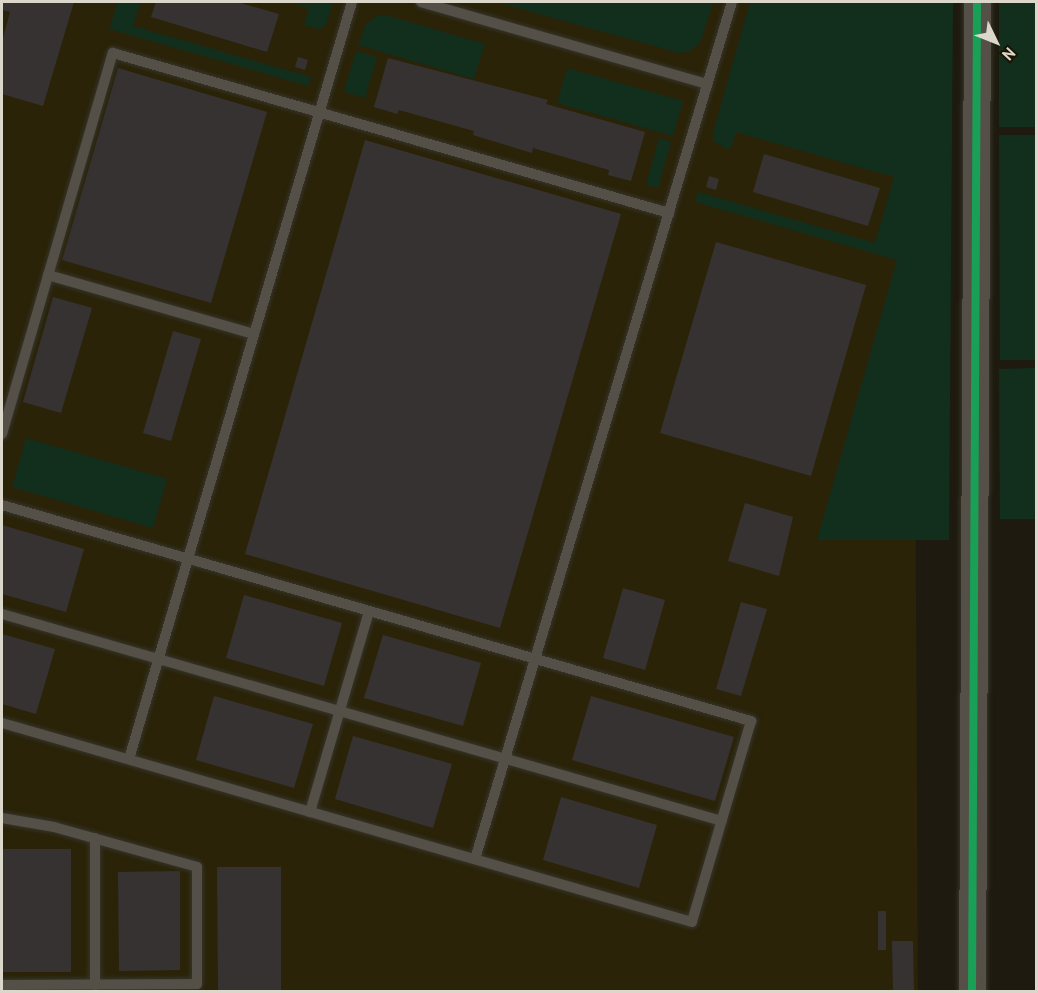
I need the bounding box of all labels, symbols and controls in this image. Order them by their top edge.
north arrow [966,12,1026,72]
text: N [998,44,1020,65]

